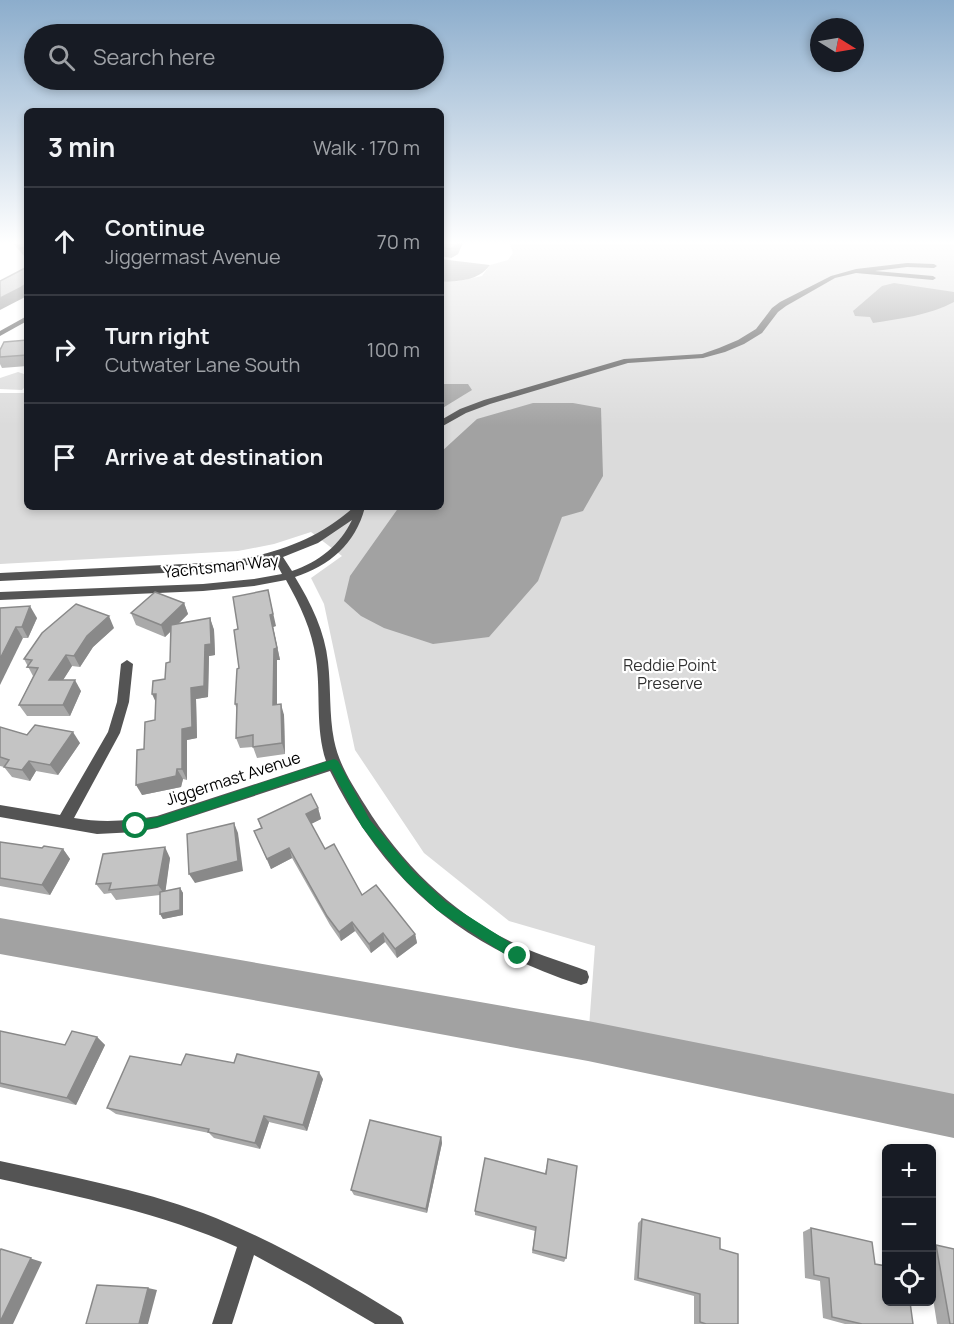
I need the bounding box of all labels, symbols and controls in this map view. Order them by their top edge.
north arrow [810,18,864,72]
search box [24,24,444,90]
icon: search [45,41,78,74]
text: Search here [93,42,215,72]
text: 3 min [48,129,115,165]
text: Walk · 170 m [313,134,420,161]
text: Continue [105,213,205,243]
icon: ahead [48,225,81,258]
text: 70 m [377,228,420,255]
text: Jiggermast Avenue [105,243,281,270]
text: Turn right [105,321,210,351]
icon: right [48,333,81,366]
text: 100 m [367,336,420,363]
text: Cutwater Lane South [105,351,300,378]
icon: arrive [48,441,81,474]
text: Arrive at destination [105,442,323,472]
street label: Yachtsman Way [162,549,280,583]
park label: Reddie Point Preserve [623,654,717,694]
street label: Jiggermast Avenue [163,746,303,810]
route start [122,812,148,838]
route end [504,942,530,968]
map controls [882,1144,936,1306]
button: + [882,1144,936,1198]
button: − [882,1198,936,1252]
button: locate [882,1252,936,1306]

